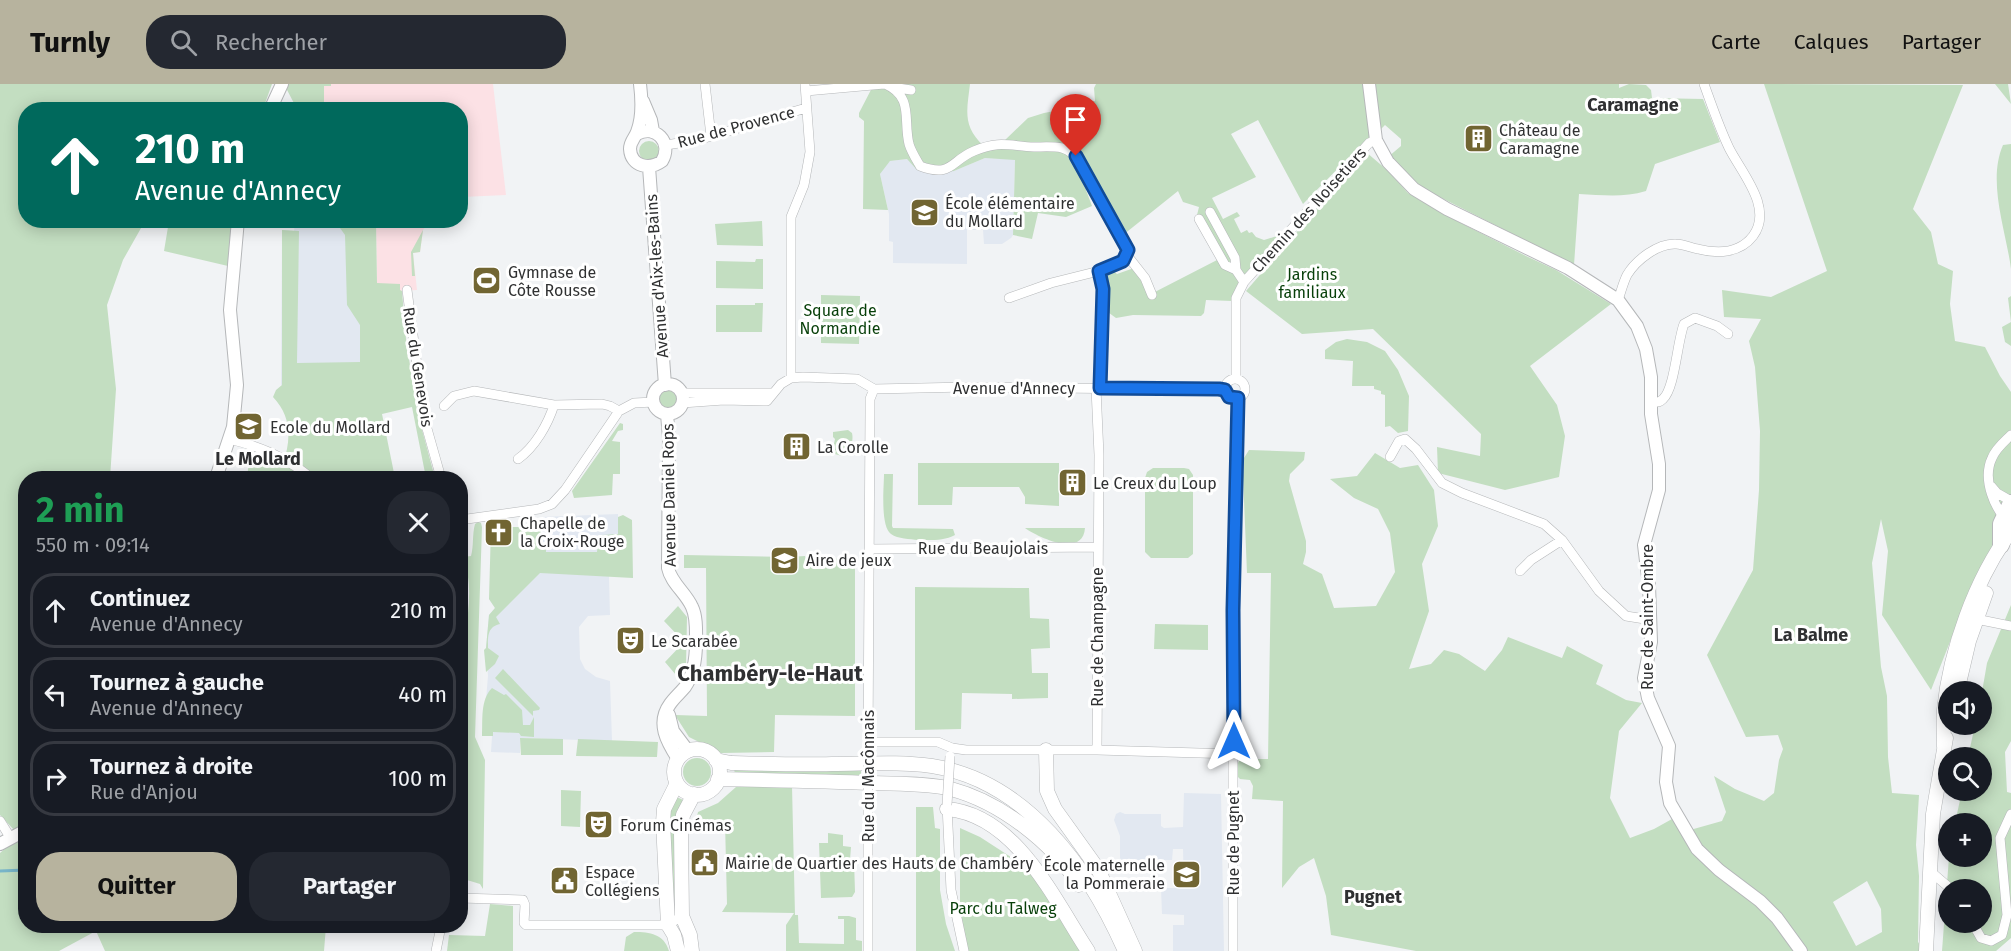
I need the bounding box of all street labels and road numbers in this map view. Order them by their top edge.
street label: Rue de Provence [675,102,797,152]
street label: Chemin des Noisetiers [1248,143,1370,277]
street label: Avenue d'Aix-les-Bains [642,193,672,359]
street label: Rue du Genevois [399,306,437,428]
street label: Avenue d'Annecy [953,379,1075,398]
street label: Avenue Daniel Rops [658,423,680,567]
street label: Rue du Beaujolais [918,539,1048,558]
street label: Rue de Saint-Ombre [1638,544,1657,690]
street label: Rue de Champagne [1088,567,1107,707]
street label: Rue du Macônnais [859,710,878,842]
street label: Rue de Pugnet [1224,790,1243,895]

